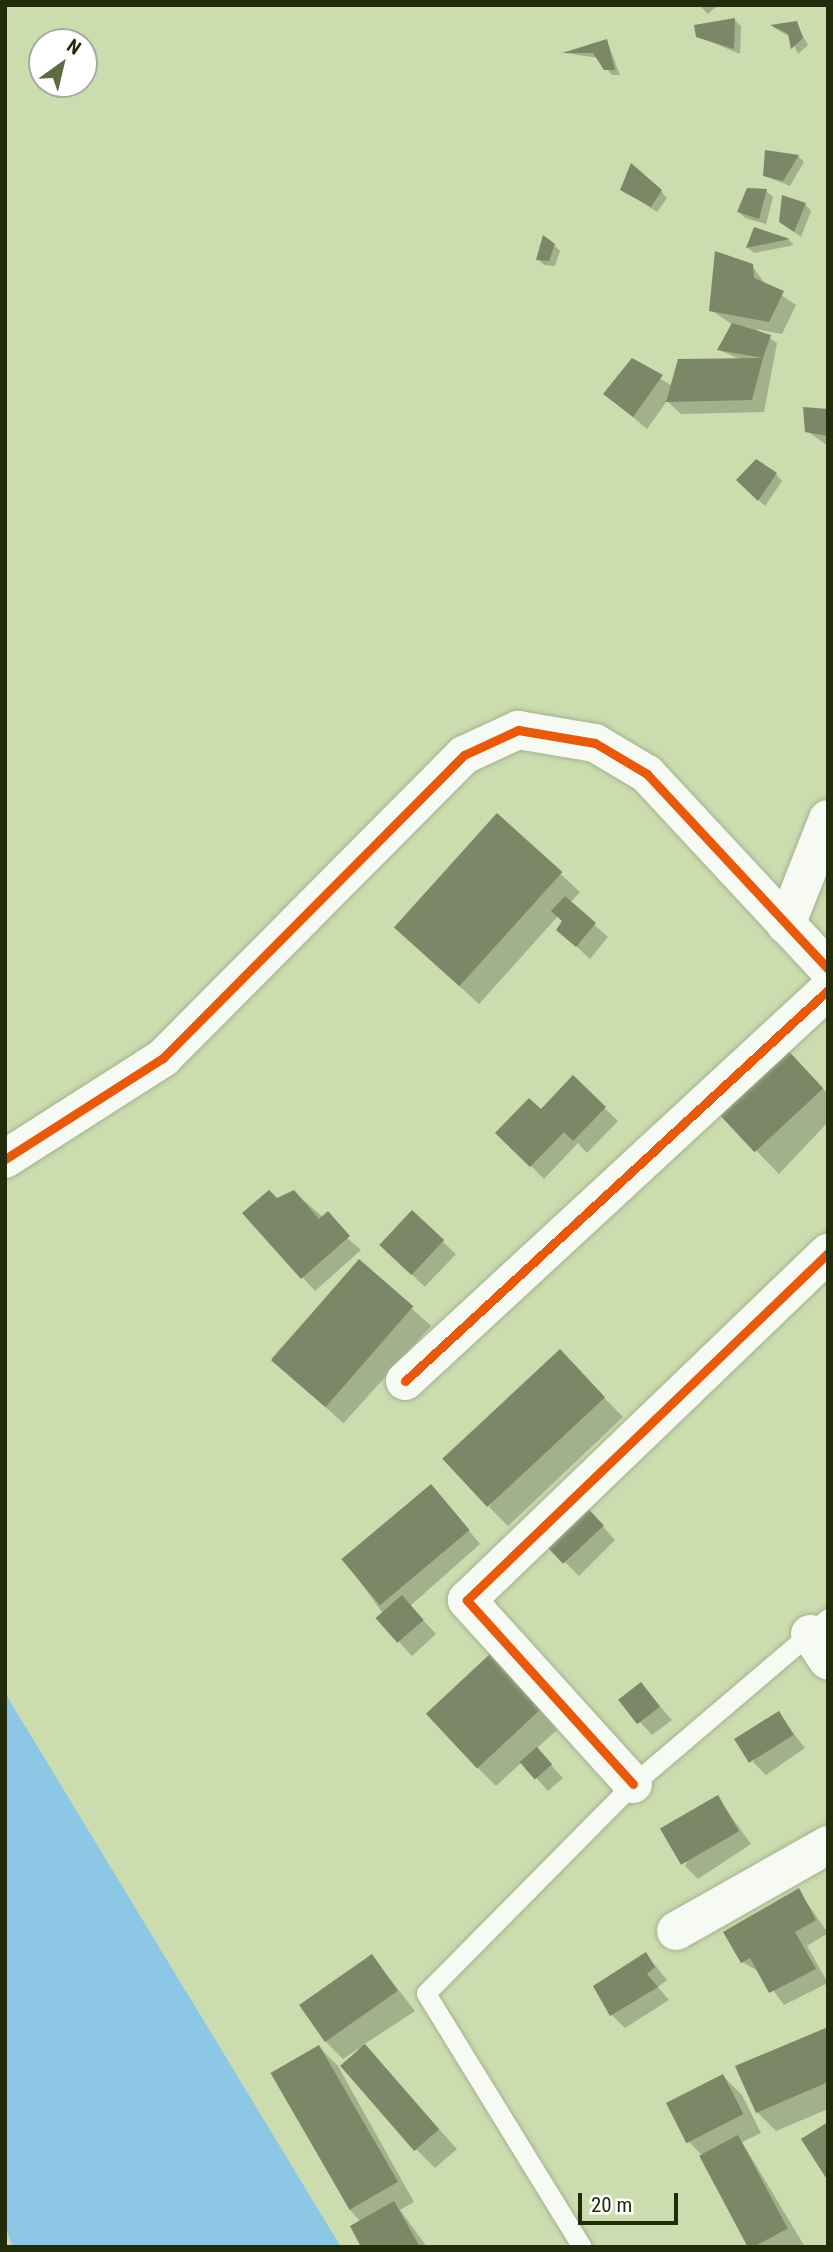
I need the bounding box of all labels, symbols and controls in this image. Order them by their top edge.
north arrow [28,28,98,98]
text: N [63,34,85,60]
scale bar [581,2178,681,2222]
text: 20 m [591,2193,632,2217]

